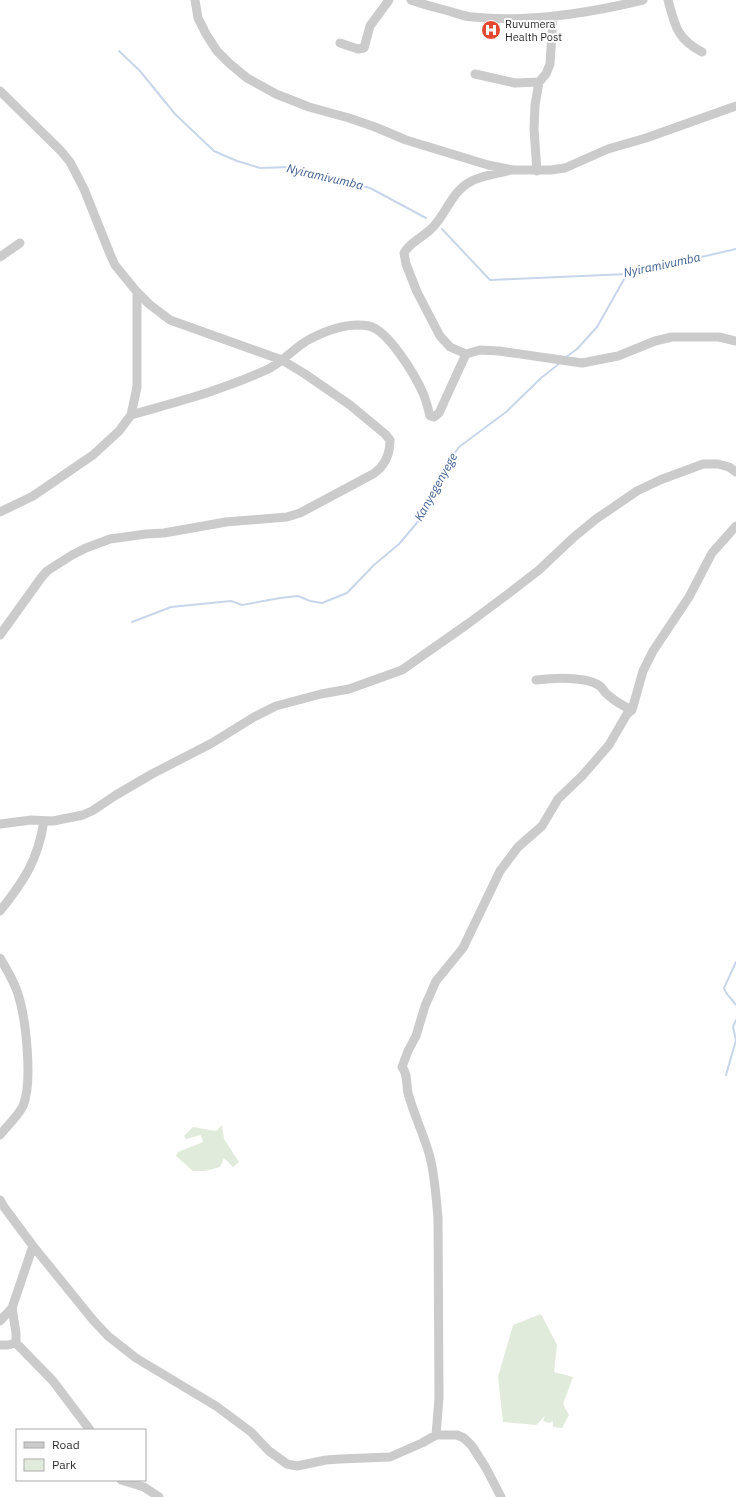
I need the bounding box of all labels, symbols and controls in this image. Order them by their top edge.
place label: Ruvumera Health Post [505,17,562,44]
hospital icon: Ruvumera Health Post [480,19,502,41]
water label: Nyiramivumba [285,160,365,193]
water label: Nyiramivumba [622,249,702,280]
water label: Kanyegenyege [411,450,460,523]
legend [16,1429,146,1481]
text: Road [52,1437,80,1452]
text: Park [52,1457,77,1472]

